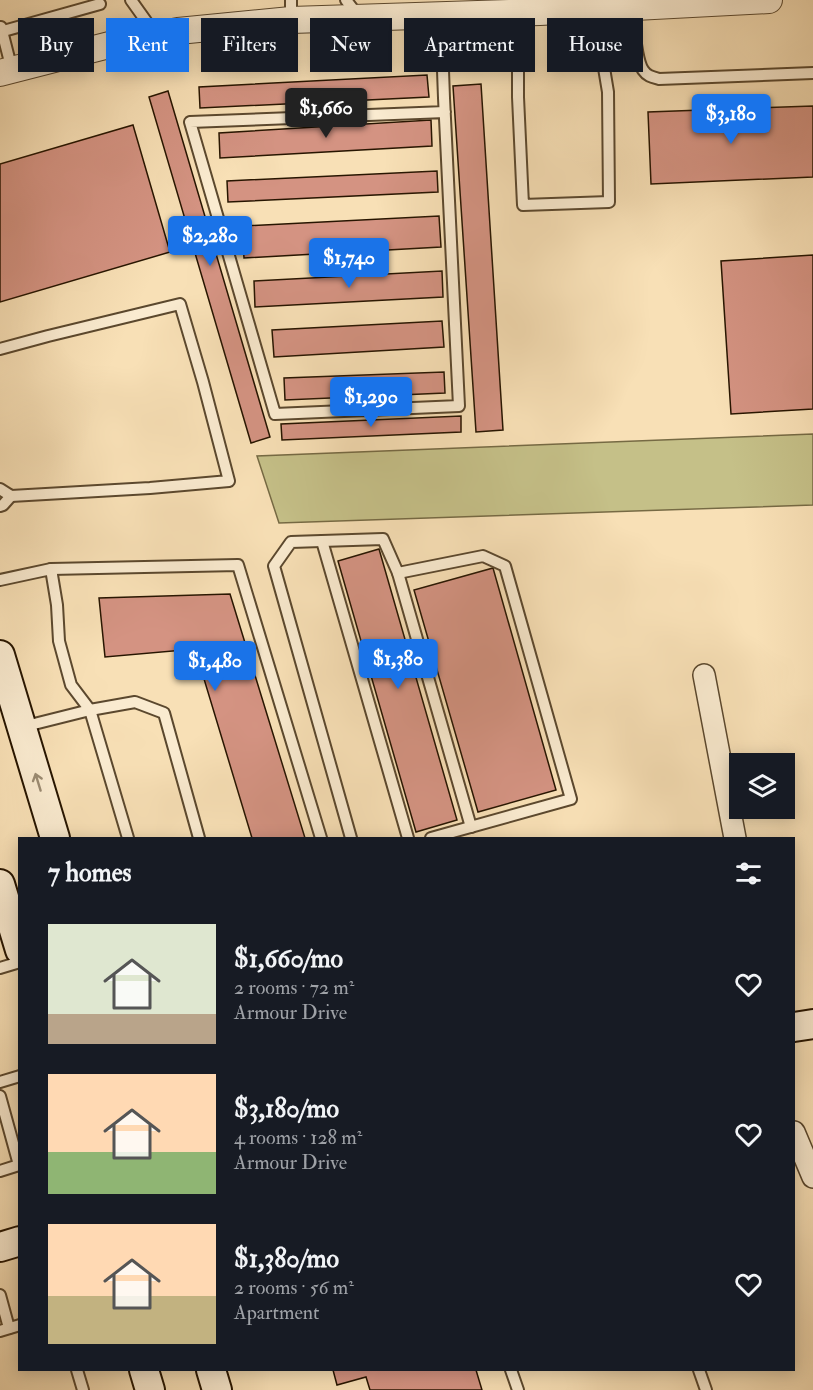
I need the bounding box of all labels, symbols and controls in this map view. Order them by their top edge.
chip: Buy [18,18,94,72]
chip: Rent [106,18,189,72]
chip: Filters [201,18,298,72]
chip: New [310,18,392,72]
chip: Apartment [404,18,535,72]
chip: House [547,18,643,72]
pin: $1,660 [277,88,375,139]
pin: $3,180 [682,94,780,145]
text: $1,660 [299,95,353,120]
text: $3,180 [706,101,756,126]
pin: $2,280 [161,216,259,267]
text: $2,280 [182,223,238,248]
pin: $1,740 [300,238,398,289]
text: $1,740 [323,245,375,270]
pin: $1,290 [322,377,420,428]
text: $1,290 [344,384,398,409]
pin: $1,380 [349,639,447,690]
pin: $1,480 [166,641,264,692]
text: $1,380 [373,646,423,671]
text: $1,480 [188,648,242,673]
map controls [729,753,795,819]
button: layers [729,753,795,819]
one-way arrow [32,773,43,792]
text: 7 homes [48,857,131,889]
icon: filters [732,857,765,890]
text: $1,660/mo [234,943,343,975]
icon: home [96,948,168,1020]
icon: heart [732,968,765,1001]
text: 2 rooms · 72 m² [234,975,354,1000]
text: Armour Drive [234,1000,347,1025]
text: $3,180/mo [234,1093,339,1125]
icon: home [96,1098,168,1170]
icon: heart [732,1118,765,1151]
text: 4 rooms · 128 m² [234,1125,362,1150]
text: Armour Drive [234,1150,347,1175]
text: $1,380/mo [234,1243,339,1275]
icon: home [96,1248,168,1320]
icon: heart [732,1268,765,1301]
text: 2 rooms · 56 m² [234,1275,354,1300]
text: Apartment [234,1300,319,1325]

